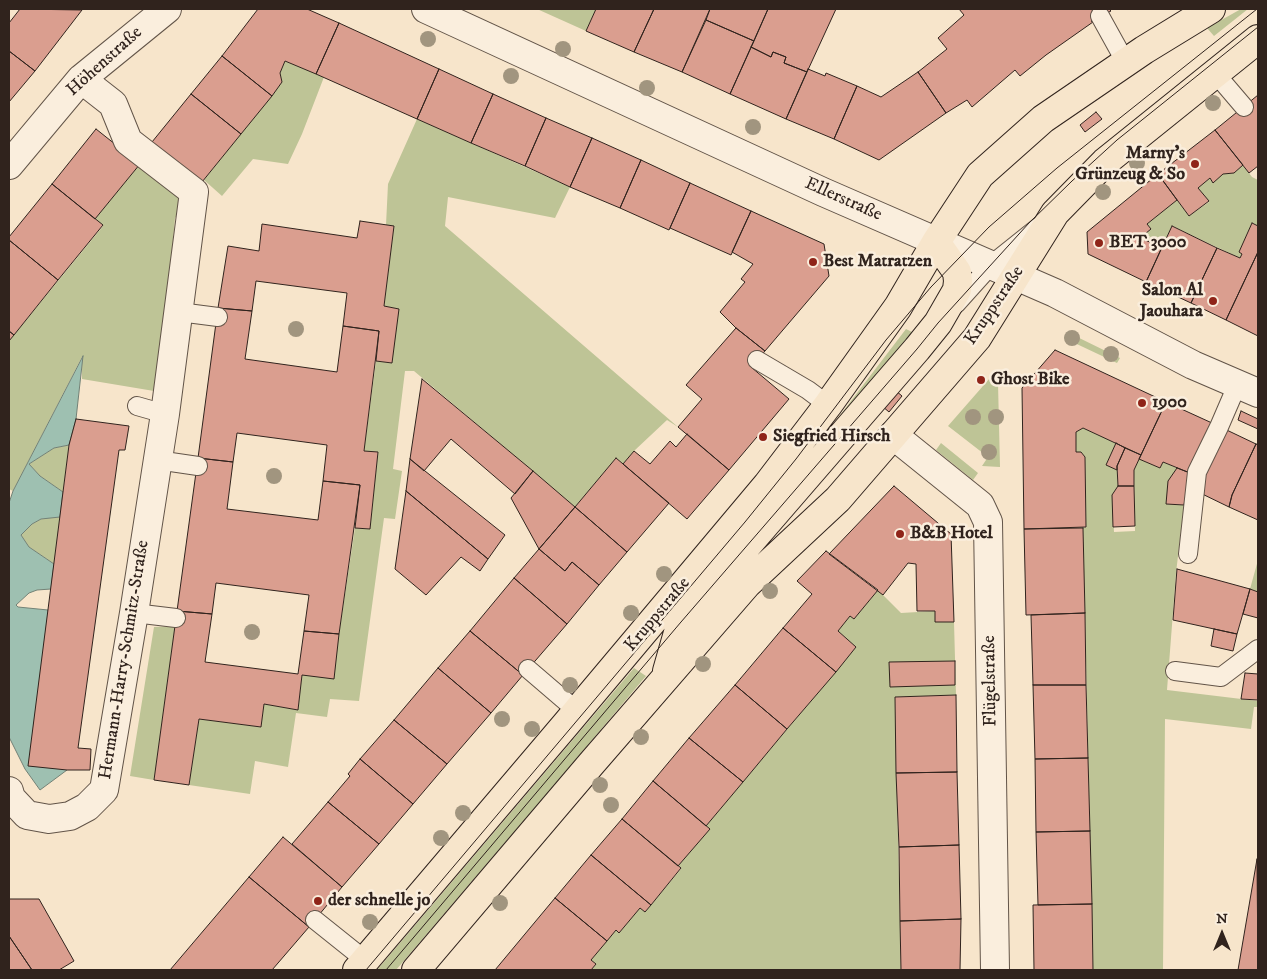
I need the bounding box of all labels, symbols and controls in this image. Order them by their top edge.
street label: Höhenstraße [63,22,147,102]
place label: Marny's Grünzeug & So [1075,143,1185,186]
marker: Marny's Grünzeug & So [1189,158,1201,170]
street label: Ellerstraße [801,173,885,227]
place label: BET 3000 [1109,232,1186,254]
marker: BET 3000 [1093,237,1105,249]
place label: Best Matratzen [823,251,932,273]
marker: Best Matratzen [807,256,819,268]
street label: Kruppstraße [961,262,1029,350]
place label: Salon Al Jaouhara [1140,280,1203,322]
marker: Salon Al Jaouhara [1207,295,1219,307]
place label: Ghost Bike [991,369,1070,391]
marker: Ghost Bike [975,374,987,386]
place label: 1900 [1152,392,1187,414]
marker: 1900 [1136,397,1148,409]
place label: Siegfried Hirsch [773,426,890,448]
marker: Siegfried Hirsch [757,431,769,443]
place label: B&B Hotel [910,523,993,545]
marker: B&B Hotel [894,528,906,540]
street label: Hermann-Harry-Schmitz-Straße [95,539,155,781]
street label: Kruppstraße [621,573,695,657]
street label: Flügelstraße [979,635,1003,727]
place label: der schnelle jo [328,890,430,912]
marker: der schnelle jo [312,895,324,907]
north arrow [1197,909,1247,959]
text: N [1216,910,1228,928]

